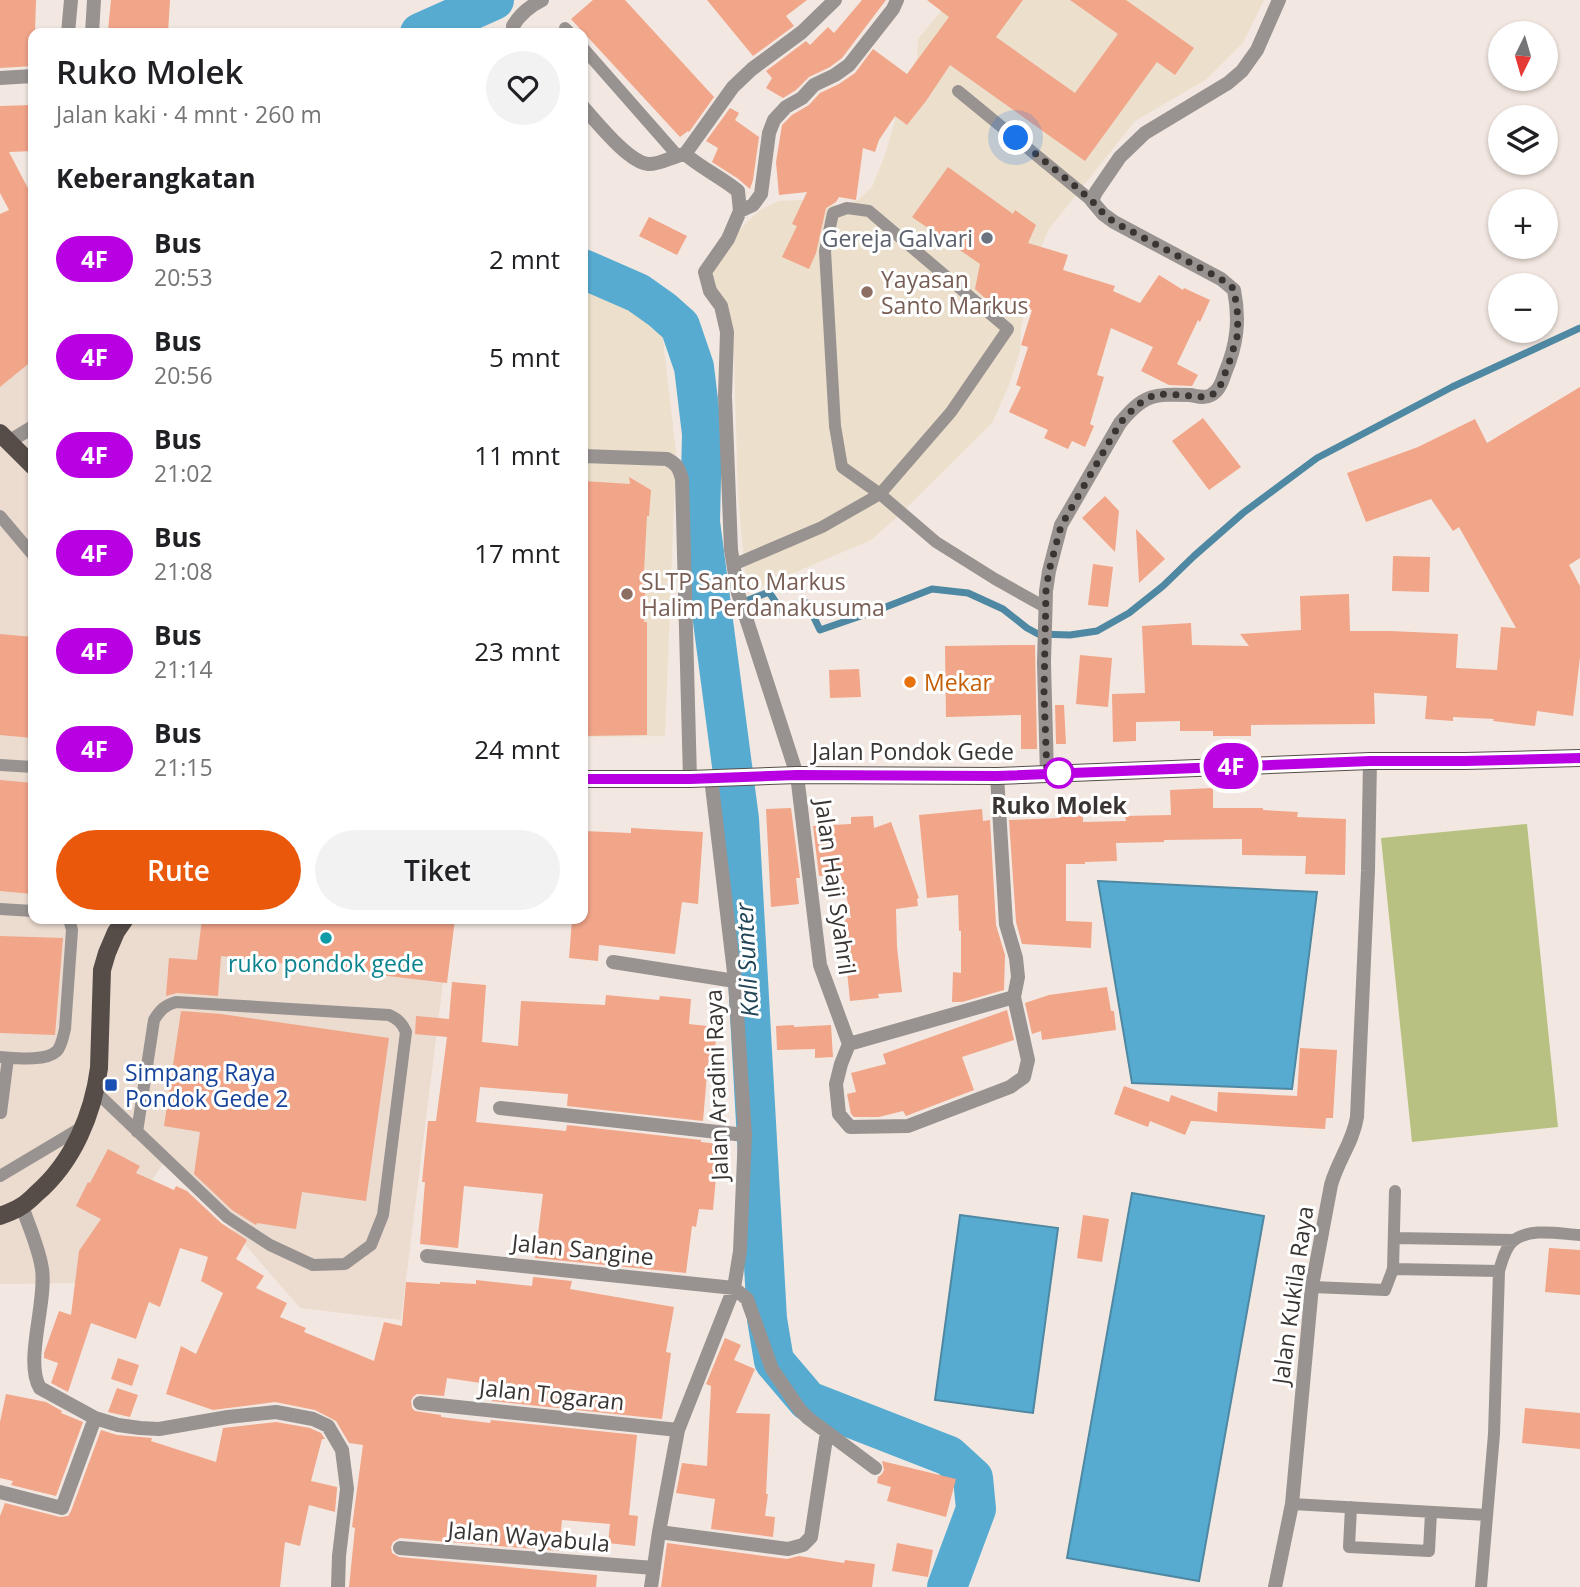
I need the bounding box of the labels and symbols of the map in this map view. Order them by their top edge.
north arrow [1488,21,1558,91]
your location [998,120,1033,155]
place label: Gereja Galvari [822,222,973,254]
marker: Gereja Galvari [979,230,995,246]
place label: Yayasan Santo Markus [881,263,1029,321]
marker: Yayasan Santo Markus [859,284,875,300]
place label: SLTP Santo Markus Halim Perdanakusuma [641,565,885,623]
marker: SLTP Santo Markus Halim Perdanakusuma [619,586,635,602]
place label: Mekar [924,666,992,698]
marker: Mekar [902,674,918,690]
street label: Jalan Pondok Gede [810,735,1014,767]
line badge: 4F [1200,743,1262,789]
marker: Ruko Molek [1044,758,1074,788]
place label: Ruko Molek [991,789,1128,821]
street label: Jalan Haji Syahril [808,795,864,977]
water label: Kali Sunter [726,900,765,1018]
marker: ruko pondok gede [318,930,334,946]
place label: ruko pondok gede [228,947,424,979]
street label: Jalan Aradini Raya [697,989,735,1183]
place label: Simpang Raya Pondok Gede 2 [125,1056,289,1114]
marker: Simpang Raya Pondok Gede 2 [103,1077,119,1093]
street label: Jalan Kukila Raya [1263,1204,1320,1388]
street label: Jalan Sangine [509,1225,656,1272]
street label: Jalan Togaran [476,1370,626,1418]
street label: Jalan Wayabula [445,1513,611,1559]

